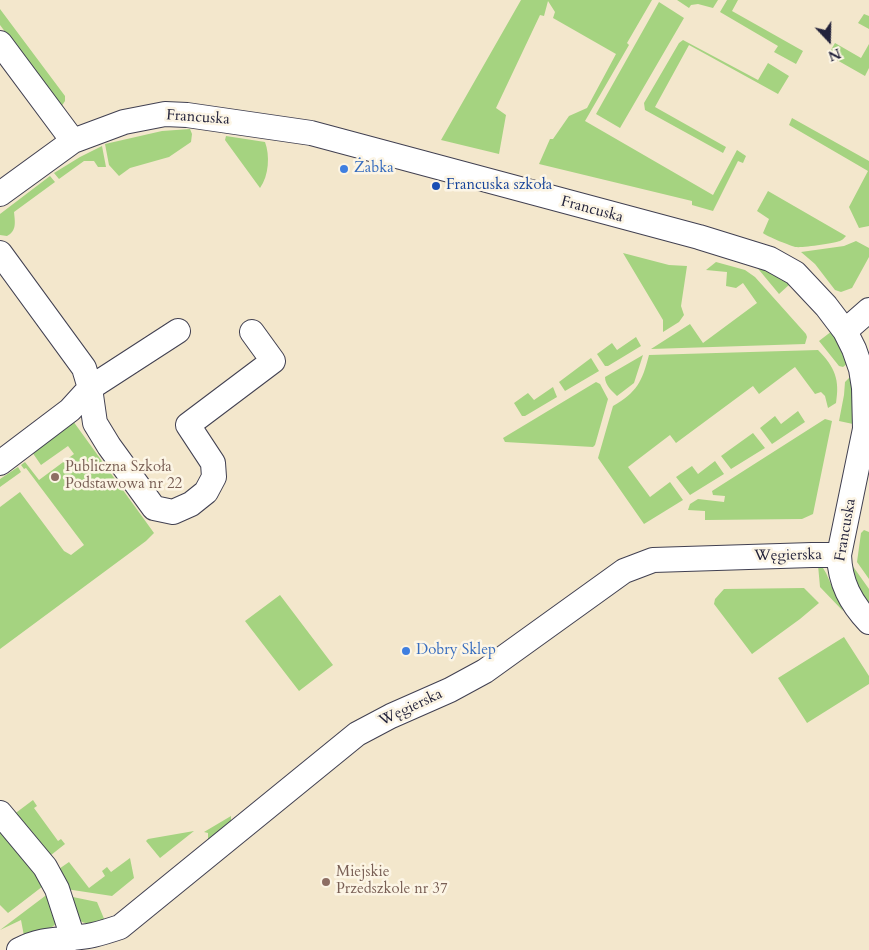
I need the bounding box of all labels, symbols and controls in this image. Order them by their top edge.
north arrow [804,15,854,65]
text: N [825,43,844,66]
street label: Francuska [166,107,230,129]
place label: Żabka [354,160,394,178]
marker: Żabka [338,163,350,175]
place label: Francuska szkoła [446,177,552,195]
marker: Francuska szkoła [430,180,442,192]
street label: Francuska [559,193,625,227]
place label: Publiczna Szkoła Podstawowa nr 22 [65,459,182,494]
marker: Publiczna Szkoła Podstawowa nr 22 [49,471,61,483]
street label: Francuska [832,497,860,563]
street label: Węgierska [754,546,822,566]
place label: Dobry Sklep [416,642,496,660]
marker: Dobry Sklep [400,645,412,657]
street label: Węgierska [376,686,446,730]
place label: Miejskie Przedszkole nr 37 [336,864,448,899]
marker: Miejskie Przedszkole nr 37 [320,876,332,888]

